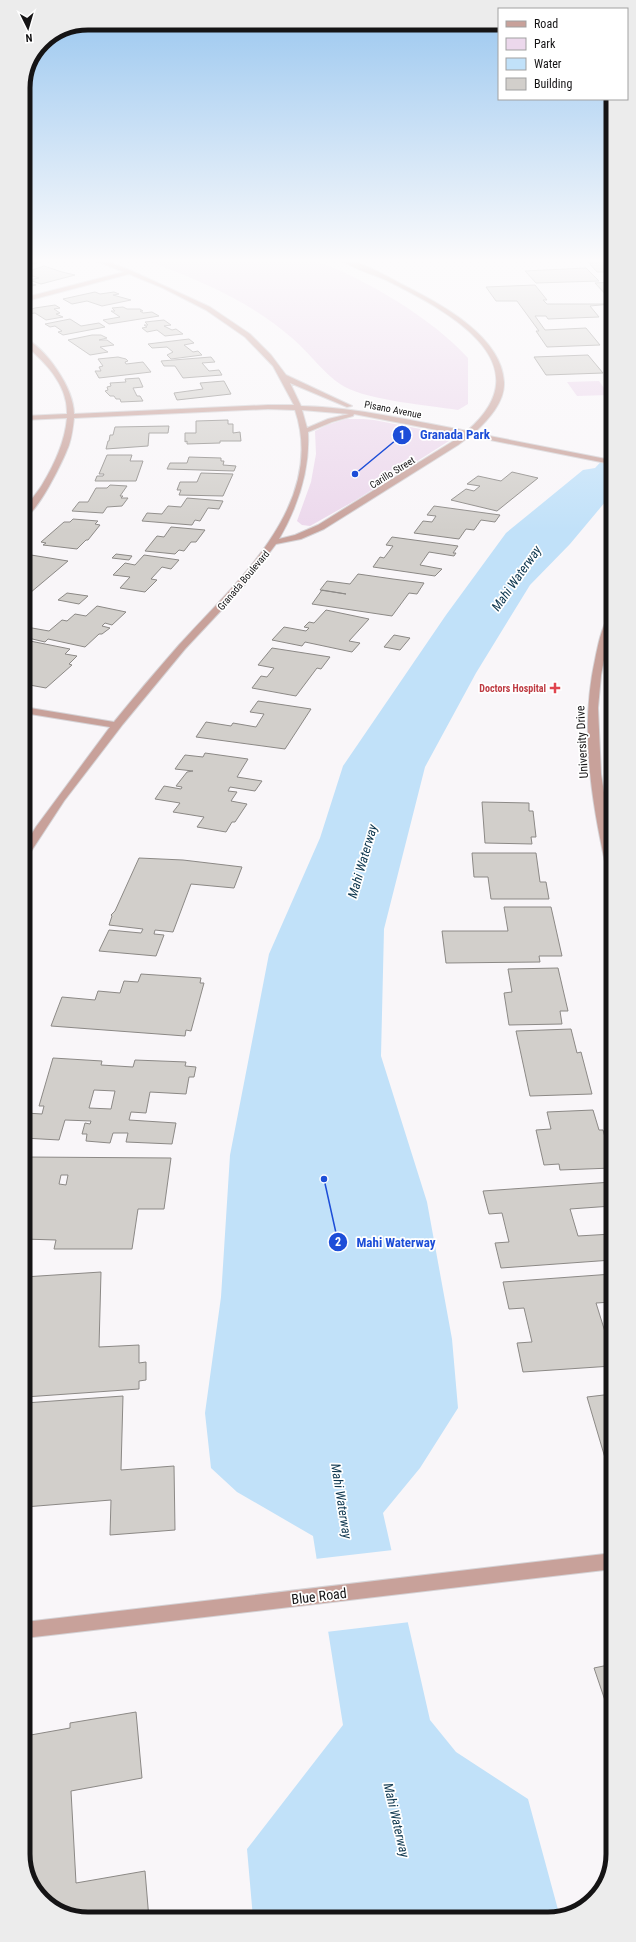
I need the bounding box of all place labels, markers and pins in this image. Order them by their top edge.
callout: Granada Park [392,422,498,447]
marker: Doctors Hospital [549,682,561,694]
place label: Doctors Hospital [479,683,546,694]
callout: Mahi Waterway [328,1230,443,1255]

